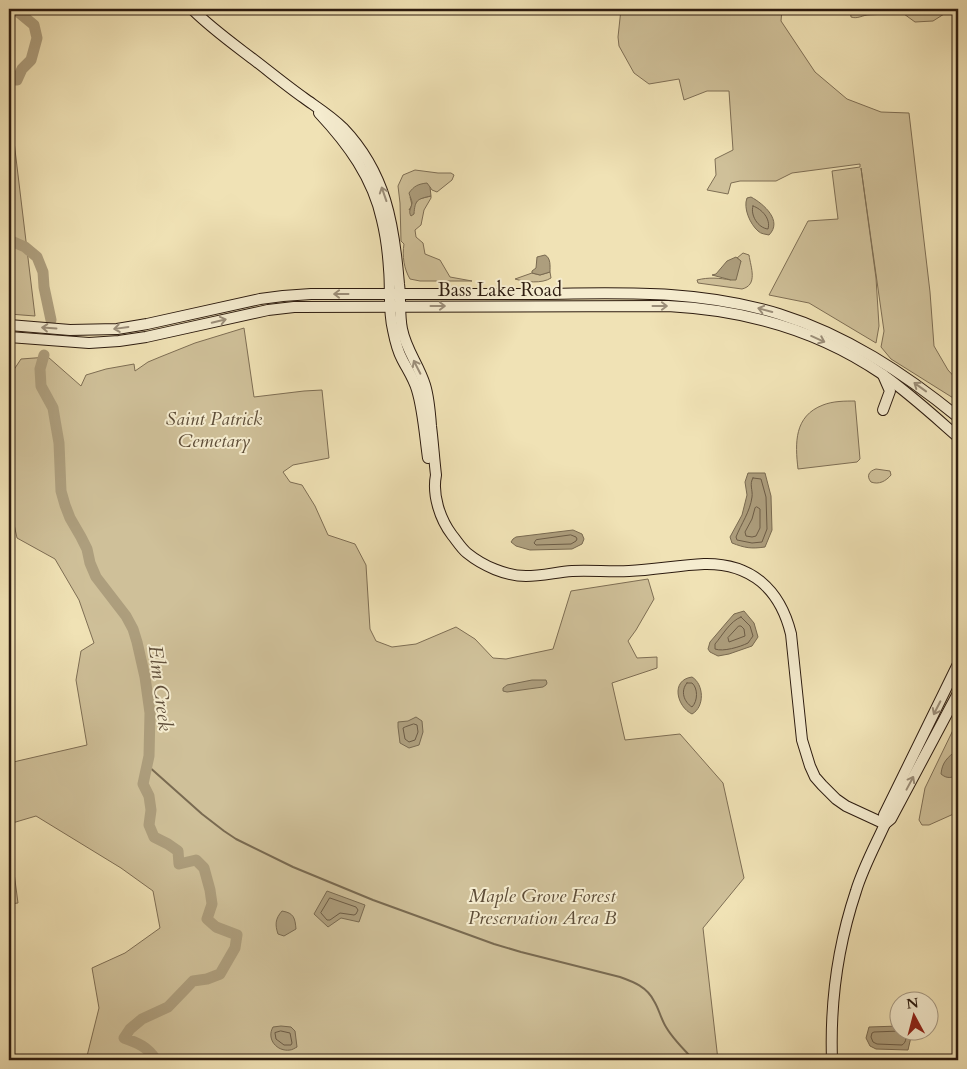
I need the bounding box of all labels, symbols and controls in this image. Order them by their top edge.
one-way arrow [378,187,388,203]
street label: Bass Lake Road [438,277,562,303]
one-way arrow [334,289,350,299]
one-way arrow [430,301,446,311]
one-way arrow [652,301,668,311]
one-way arrow [757,305,773,314]
one-way arrow [210,315,226,325]
one-way arrow [113,323,129,333]
one-way arrow [41,324,57,333]
one-way arrow [810,334,825,344]
one-way arrow [412,359,422,374]
one-way arrow [914,382,927,393]
park label: Saint Patrick Cemetary [166,406,263,454]
water label: Elm Creek [142,644,179,732]
one-way arrow [931,700,941,715]
one-way arrow [906,776,915,791]
park label: Maple Grove Forest Preservation Area B [468,883,617,931]
north arrow [890,992,940,1042]
text: N [905,993,920,1014]

